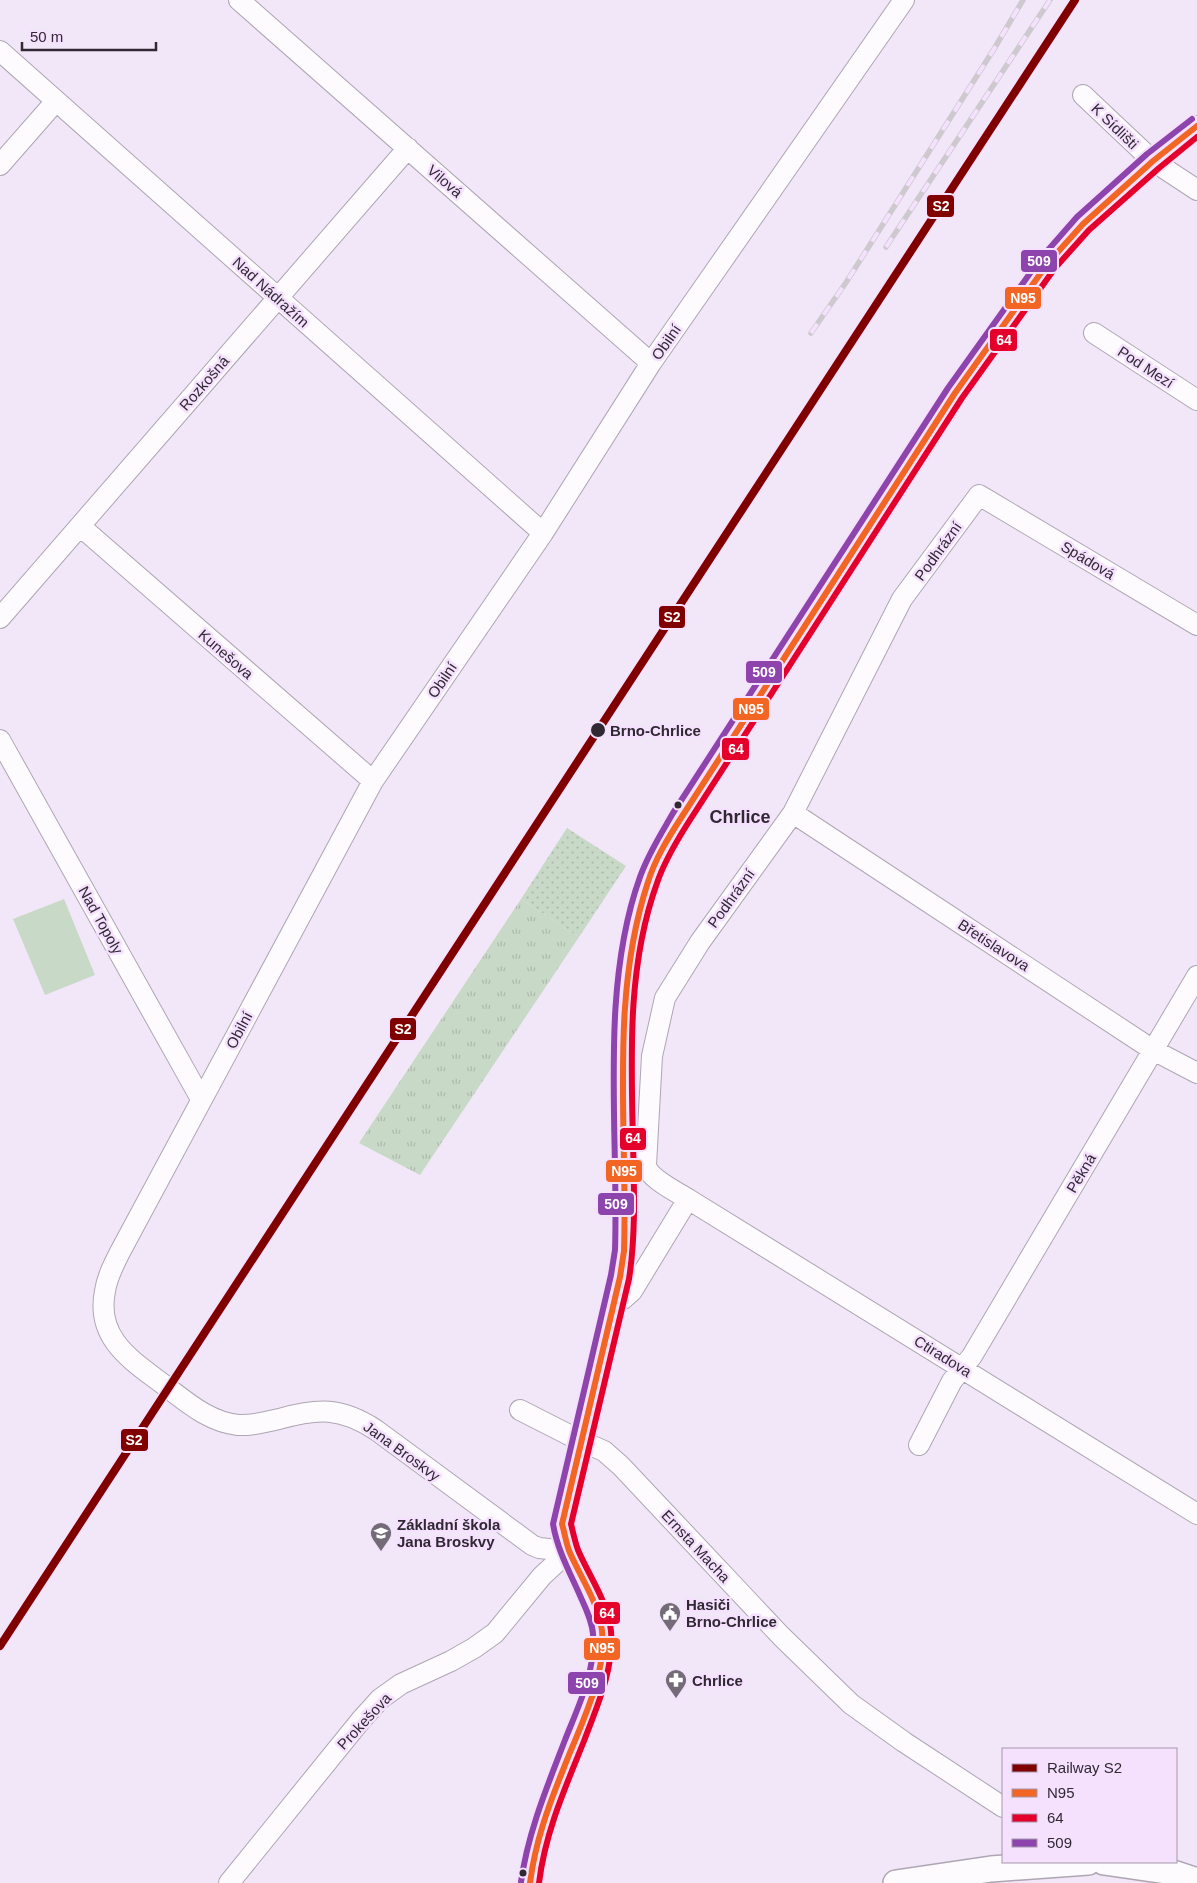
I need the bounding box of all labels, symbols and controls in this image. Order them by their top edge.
scale bar [22,20,156,52]
text: 50 m [30,28,63,45]
street label: K Sídlišti [1088,100,1142,152]
street label: Vilová [424,161,466,201]
line badge: S2 [926,194,955,218]
text: S2 [932,198,950,214]
line badge: 509 [1020,249,1058,273]
street label: Nad Nádražím [229,253,313,331]
text: 509 [1027,253,1051,269]
line badge: N95 [1004,286,1042,310]
text: N95 [1010,290,1036,306]
street label: Obilní [648,320,685,363]
line badge: 64 [989,328,1018,352]
text: 64 [996,332,1012,348]
street label: Pod Mezí [1115,343,1178,392]
street label: Rozkošná [176,352,233,414]
street label: Podhrázní [911,518,965,584]
street label: Spádová [1058,537,1118,583]
line badge: S2 [658,605,686,629]
text: S2 [663,609,681,625]
street label: Kunešova [195,626,257,683]
street label: Obilní [424,658,460,701]
line badge: 509 [745,660,783,684]
text: 509 [752,664,776,680]
line badge: N95 [732,697,770,721]
text: N95 [738,701,764,717]
marker: Brno-Chrlice [589,721,607,739]
place label: Brno-Chrlice [610,722,701,739]
line badge: 64 [721,737,750,761]
text: 64 [728,741,744,757]
unlabelled marker [673,800,683,810]
district label: Chrlice [709,807,771,827]
street label: Podhrázní [704,865,758,931]
street label: Nad Topoly [75,883,127,957]
street label: Břetislavova [955,916,1033,975]
street label: Obilní [222,1008,256,1051]
line badge: S2 [389,1017,417,1041]
text: S2 [394,1021,412,1037]
line badge: 64 [619,1127,647,1151]
text: 64 [625,1130,641,1146]
street label: Pěkná [1063,1150,1100,1196]
line badge: N95 [605,1159,643,1183]
text: N95 [611,1163,637,1179]
line badge: 509 [597,1192,635,1216]
text: 509 [604,1196,628,1212]
street label: Ctiradova [911,1332,975,1381]
street label: Jana Broskvy [361,1418,444,1485]
line badge: S2 [120,1428,149,1452]
text: S2 [125,1432,143,1448]
street label: Ernsta Macha [658,1506,734,1586]
place label: Základní škola Jana Broskvy [397,1516,501,1550]
school or university icon: Základní škola Jana Broskvy [369,1521,393,1552]
place label: Hasiči Brno-Chrlice [686,1596,777,1630]
line badge: 64 [593,1601,621,1625]
public building icon: Hasiči Brno-Chrlice [658,1601,682,1632]
text: 64 [599,1605,615,1621]
line badge: N95 [583,1637,621,1661]
text: N95 [589,1640,615,1656]
pharmacy icon: Chrlice [664,1668,688,1699]
line badge: 509 [567,1671,606,1695]
place label: Chrlice [692,1672,743,1689]
text: 509 [575,1675,599,1691]
street label: Prokešova [334,1689,395,1753]
legend [1002,1748,1177,1863]
text: Railway S2 [1047,1759,1122,1776]
text: N95 [1047,1784,1075,1801]
text: 64 [1047,1809,1064,1826]
text: 509 [1047,1834,1072,1851]
unlabelled marker [518,1868,528,1878]

